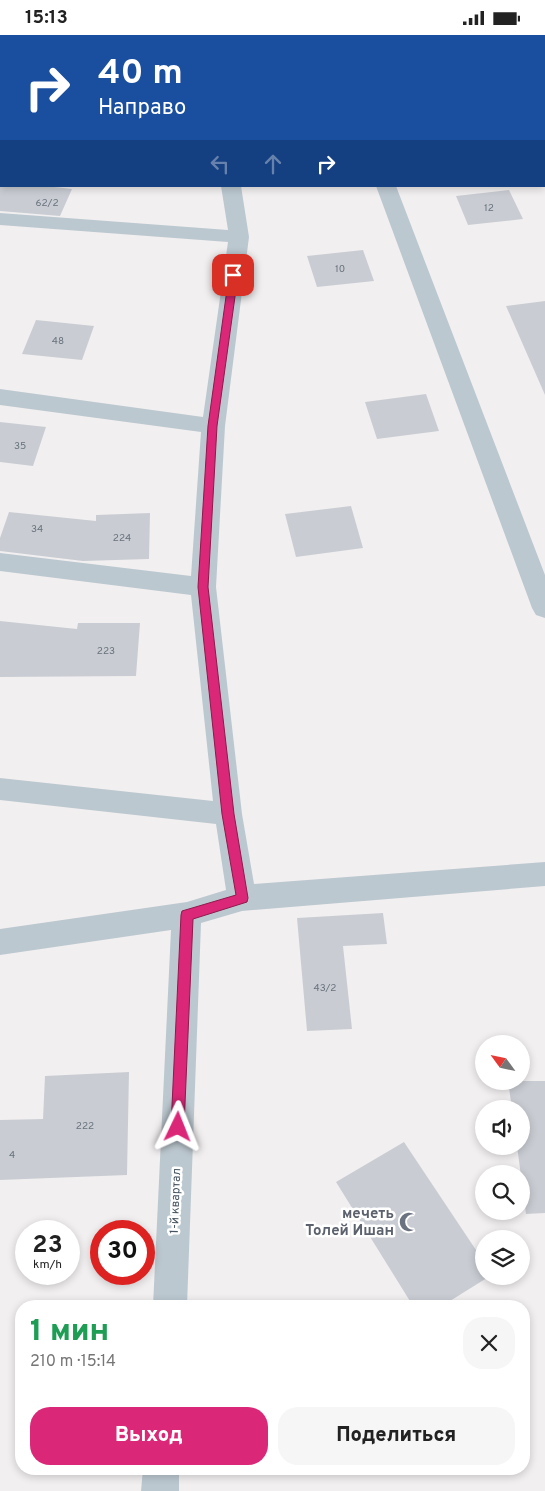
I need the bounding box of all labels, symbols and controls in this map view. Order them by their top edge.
text: 15:13 [25,6,68,30]
text: 40 m [98,52,183,96]
icon: right [15,55,80,120]
text: Направо [98,95,186,122]
icon: left [206,150,234,178]
icon: ahead [259,150,287,178]
icon: right [312,150,340,178]
house number: 62/2 [35,197,59,210]
house number: 12 [484,202,494,215]
pin [212,254,254,296]
icon: arrive [219,261,247,289]
house number: 10 [335,263,345,276]
house number: 48 [52,335,64,348]
house number: 35 [14,440,26,453]
house number: 34 [31,523,43,536]
house number: 224 [113,532,131,545]
house number: 223 [97,645,115,658]
house number: 43/2 [314,982,336,995]
north arrow [475,1035,530,1090]
map controls [475,1035,530,1285]
position arrow [151,1100,203,1152]
button: sound [475,1100,530,1155]
house number: 222 [76,1120,94,1133]
house number: 4 [9,1149,15,1162]
button: search [475,1165,530,1220]
street label: 1-й квартал [167,1168,185,1234]
place label: мечеть Толей Ишан [305,1205,394,1241]
mosque icon: мечеть Толей Ишан [398,1211,420,1233]
speed limit sign: 30 [90,1220,155,1285]
text: 23 [32,1230,63,1262]
button: layers [475,1230,530,1285]
text: km/h [33,1257,62,1273]
text: 1 мин [30,1314,109,1351]
button: close [463,1317,515,1369]
text: 210 m · 15:14 [30,1352,116,1372]
button: Выход [30,1407,268,1465]
button: Поделиться [278,1407,515,1465]

